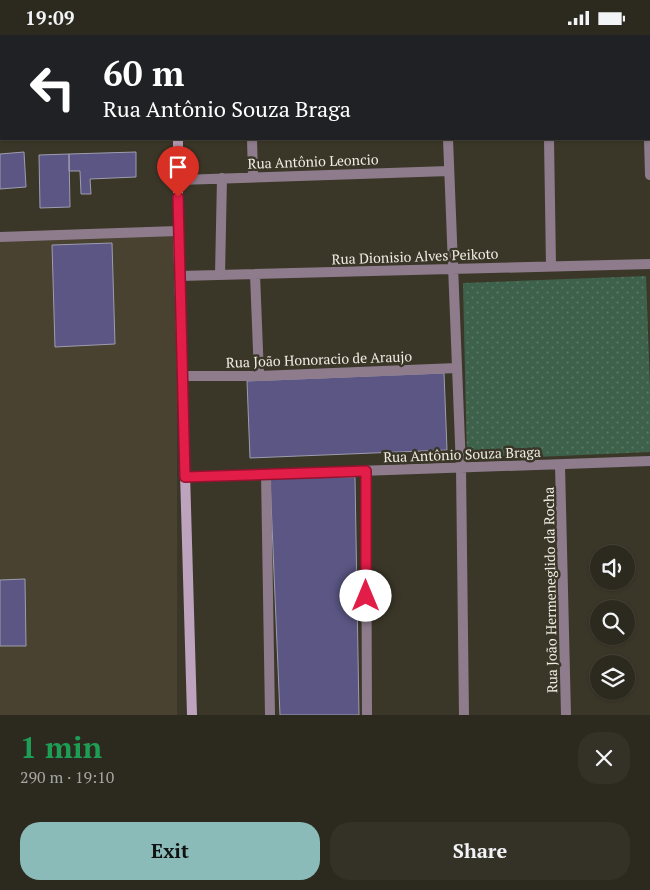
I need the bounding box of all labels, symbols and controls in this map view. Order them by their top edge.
text: 19:09 [25,5,74,30]
text: 60 m [103,50,184,96]
icon: left [20,55,85,120]
text: Rua Antônio Souza Braga [103,94,351,123]
pin [157,146,199,197]
street label: Rua Antônio Leoncio [247,149,379,173]
icon: arrive [164,153,192,181]
street label: Rua Dionisio Alves Peikoto [331,244,499,268]
street label: Rua João Honoracio de Araujo [226,346,413,372]
street label: Rua Antônio Souza Braga [383,442,541,466]
street label: Rua João Hermeneglido da Rocha [539,487,561,693]
map controls [590,545,635,700]
button: sound [590,545,635,590]
position arrow [339,569,391,621]
button: search [590,600,635,645]
button: layers [590,655,635,700]
text: 1 min [20,727,102,767]
button: close [578,732,630,784]
text: 290 m · 19:10 [20,766,114,788]
button: Exit [20,822,320,880]
button: Share [330,822,630,880]

